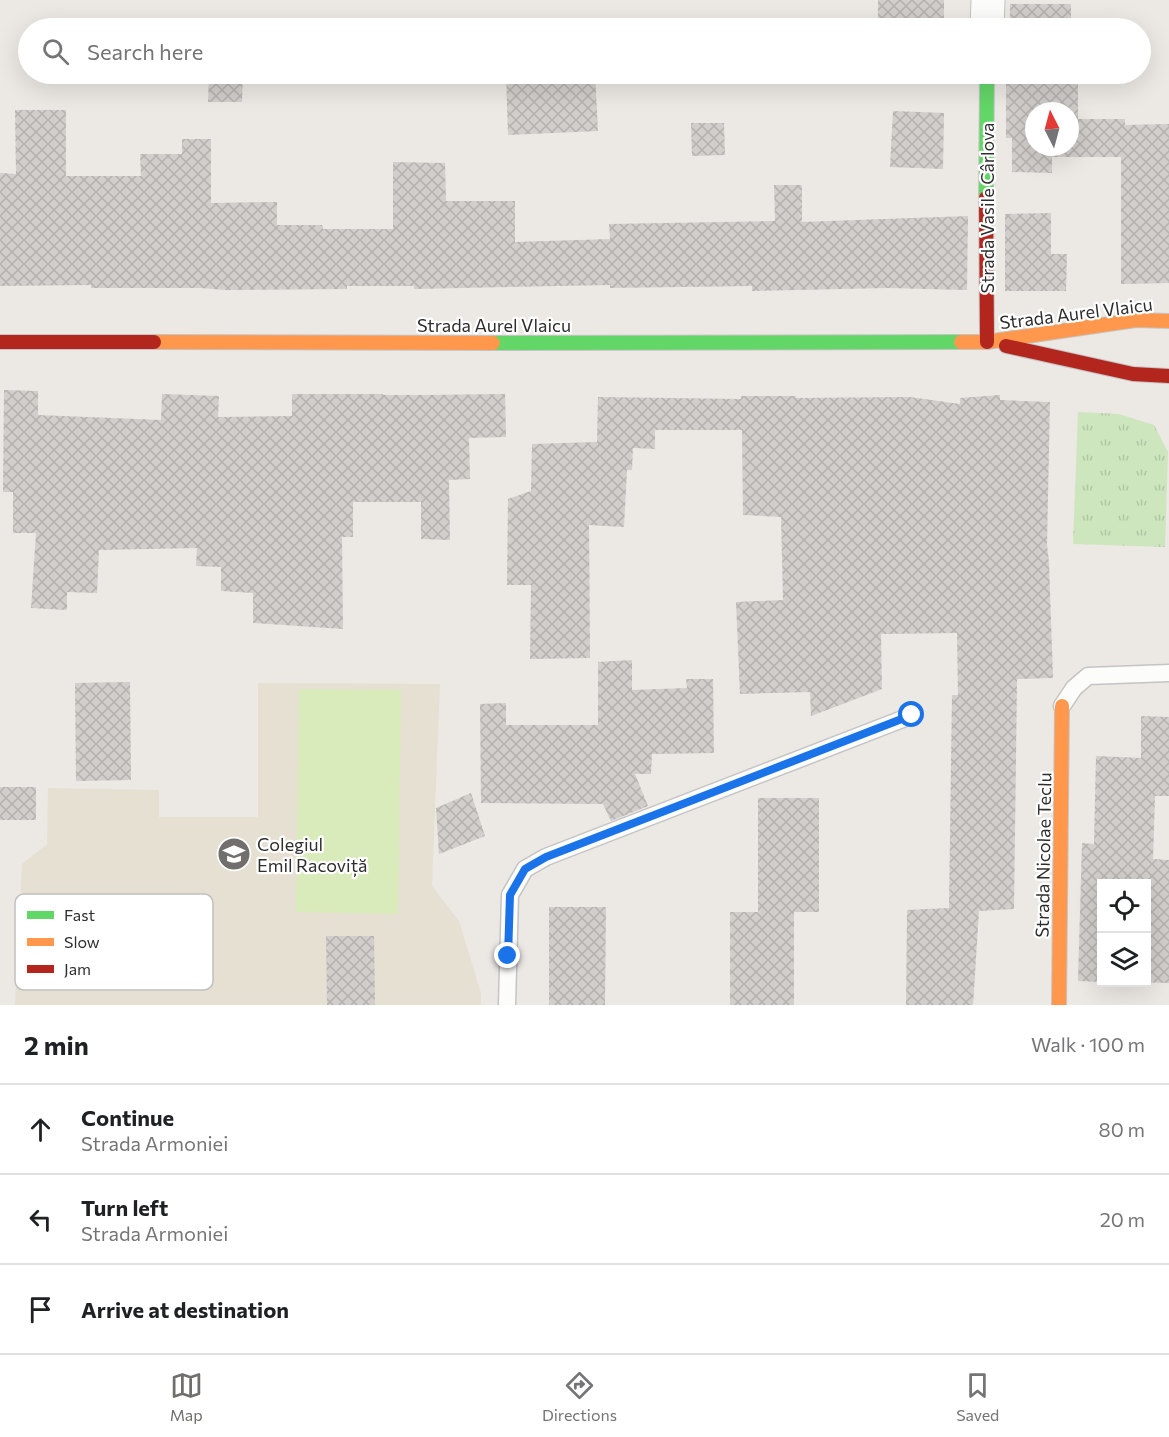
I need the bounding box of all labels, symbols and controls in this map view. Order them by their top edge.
search box [18,18,1151,84]
icon: search [39,35,72,68]
text: Search here [87,38,203,65]
north arrow [1025,102,1079,156]
street label: Strada Vasile Cârlova [976,123,998,293]
street label: Strada Aurel Vlaicu [998,293,1154,333]
street label: Strada Aurel Vlaicu [417,314,571,336]
route start [898,701,924,727]
street label: Strada Nicolae Teclu [1031,772,1055,938]
place label: Colegiul Emil Racoviță [257,833,367,877]
school or university icon: Colegiul Emil Racoviță [216,836,252,872]
map controls [1097,879,1151,987]
button: locate [1097,879,1151,933]
legend [15,894,213,990]
text: Fast [64,905,95,924]
text: Slow [64,932,100,951]
button: layers [1097,933,1151,987]
route end [494,942,520,968]
text: Jam [64,959,91,978]
text: 2 min [24,1029,89,1060]
text: Walk · 100 m [1031,1032,1145,1056]
text: Continue [81,1104,174,1131]
icon: ahead [24,1113,57,1146]
text: 80 m [1099,1117,1145,1141]
text: Strada Armoniei [81,1131,228,1155]
text: Turn left [81,1194,168,1221]
icon: left [24,1203,57,1236]
text: 20 m [1100,1207,1145,1231]
text: Strada Armoniei [81,1221,228,1245]
icon: arrive [24,1293,57,1326]
text: Arrive at destination [81,1296,289,1323]
tab: Map [170,1369,203,1424]
tab: Directions [542,1369,617,1424]
tab: Saved [956,1369,999,1424]

